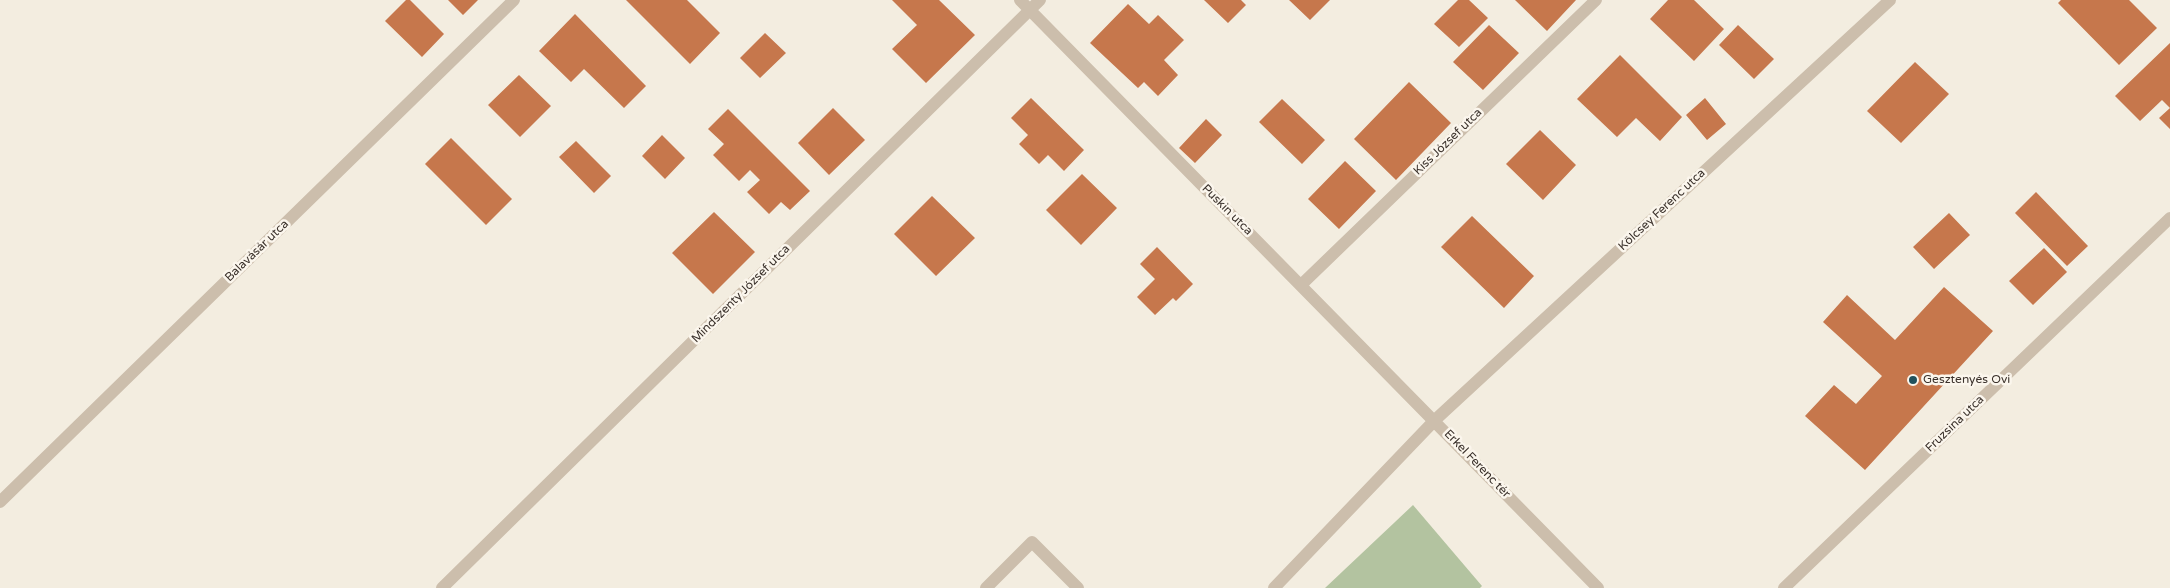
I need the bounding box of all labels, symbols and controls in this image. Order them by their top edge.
street label: Kiss József utca [1411,106,1485,178]
street label: Kölcsey Ferenc utca [1616,166,1708,254]
street label: Puskin utca [1199,182,1255,238]
street label: Balavásár utca [222,217,292,285]
street label: Mindszenty József utca [689,242,793,346]
place label: Gesztenyés Ovi [1923,373,2010,387]
marker: Gesztenyés Ovi [1907,374,1919,386]
street label: Fruzsina utca [1923,393,1987,455]
street label: Erkel Ferenc tér [1441,427,1513,501]

